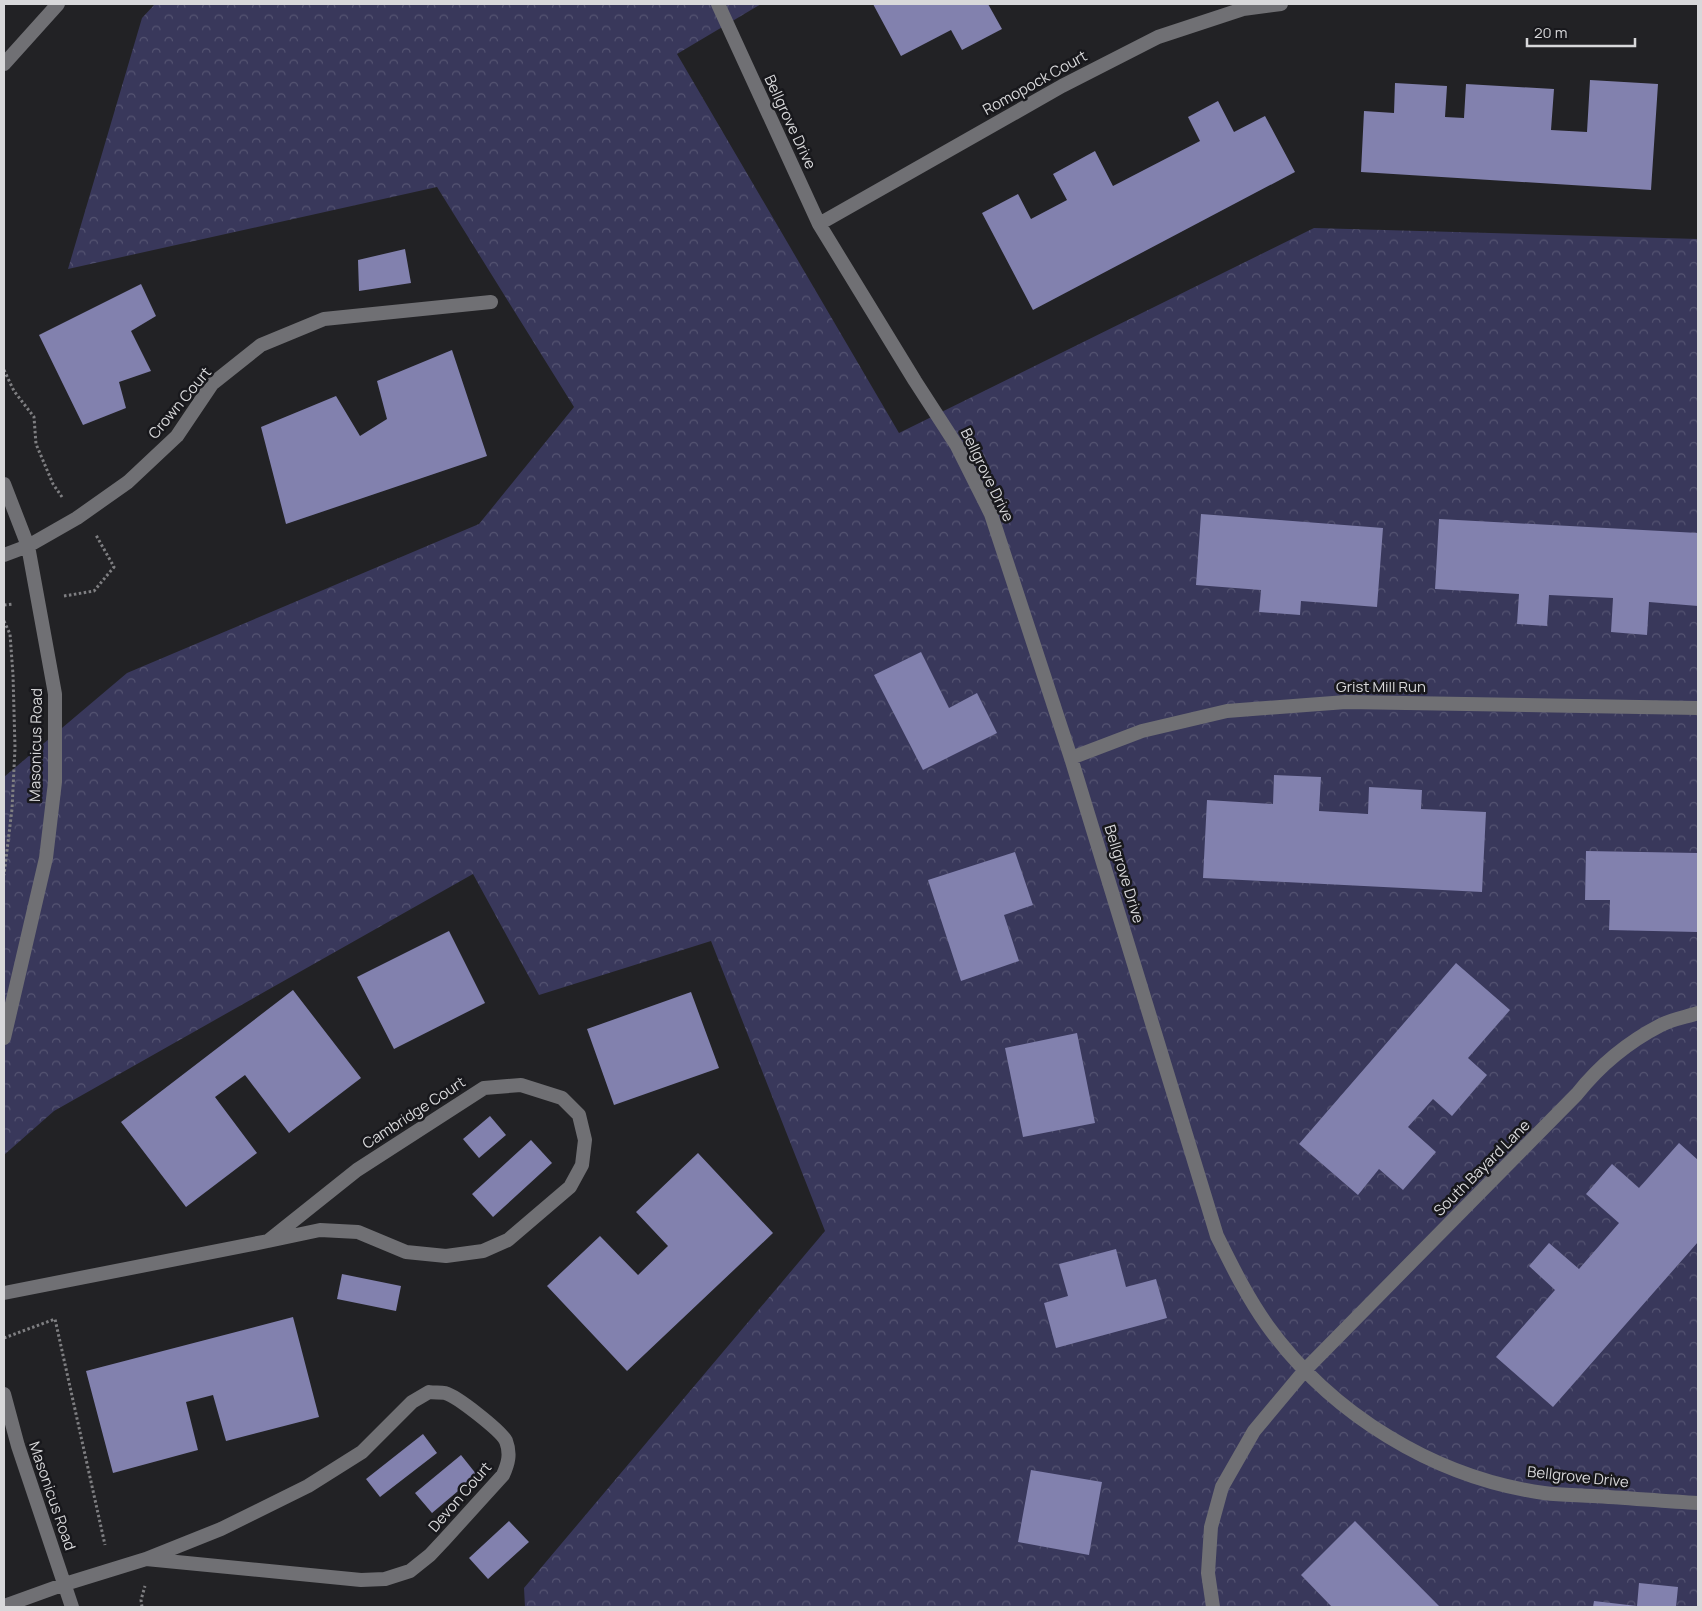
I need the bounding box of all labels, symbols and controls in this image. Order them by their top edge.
scale bar [1527,15,1634,47]
text: 20 m [1534,22,1567,43]
street label: Romopock Court [979,45,1091,120]
street label: Bellgrove Drive [759,71,822,173]
street label: Crown Court [143,362,216,443]
street label: Bellgrove Drive [956,424,1019,525]
street label: Grist Mill Run [1336,676,1426,697]
street label: Masonicus Road [24,688,47,802]
street label: Bellgrove Drive [1100,822,1149,926]
street label: Cambridge Court [358,1071,469,1154]
street label: South Bayard Lane [1429,1115,1535,1221]
street label: Masonicus Road [24,1439,81,1553]
street label: Devon Court [423,1457,496,1536]
street label: Bellgrove Drive [1526,1461,1630,1492]

